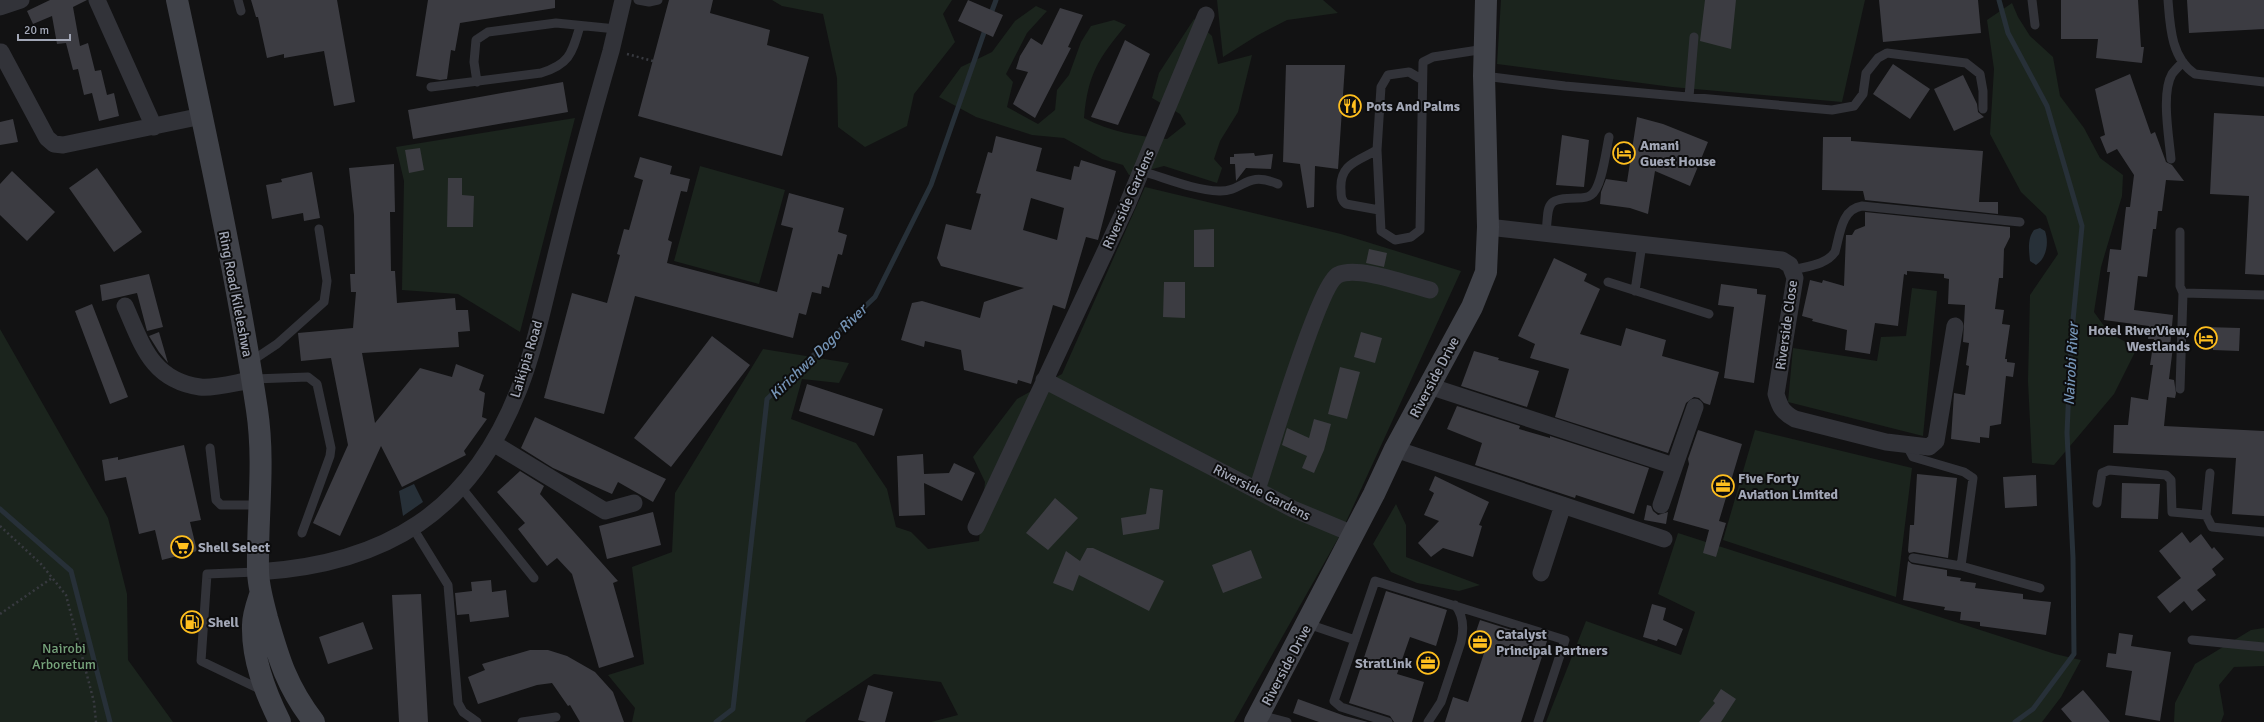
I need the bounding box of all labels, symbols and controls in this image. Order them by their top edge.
scale bar [18,16,70,42]
text: 20 m [24,23,49,38]
restaurant icon: Pots And Palms [1337,93,1363,119]
place label: Pots And Palms [1366,98,1460,115]
place label: Amani Guest House [1640,137,1716,170]
hotel icon: Amani Guest House [1611,140,1637,166]
street label: Riverside Gardens [1099,147,1158,252]
street label: Ring Road Kileleshwa [215,230,256,359]
street label: Riverside Close [1772,279,1801,371]
water label: Kirichwa Dogo River [766,299,872,403]
street label: Laikipia Road [507,318,546,400]
water label: Nairobi River [2060,320,2082,406]
place label: Hotel RiverView, Westlands [2088,322,2190,355]
hotel icon: Hotel RiverView, Westlands [2193,325,2219,351]
street label: Riverside Drive [1406,334,1463,421]
street label: Riverside Gardens [1210,461,1313,524]
place label: Five Forty Aviation Limited [1738,470,1839,503]
office icon: Five Forty Aviation Limited [1710,473,1736,499]
supermarket icon: Shell Select [169,534,195,560]
place label: Shell Select [198,539,271,556]
fuel station icon: Shell [179,609,205,635]
place label: Shell [208,614,240,631]
street label: Riverside Drive [1258,622,1315,709]
place label: Catalyst Principal Partners [1496,626,1608,659]
office icon: Catalyst Principal Partners [1467,629,1493,655]
park label: Nairobi Arboretum [32,640,96,673]
office icon: StratLink [1415,650,1441,676]
place label: StratLink [1355,655,1413,672]

